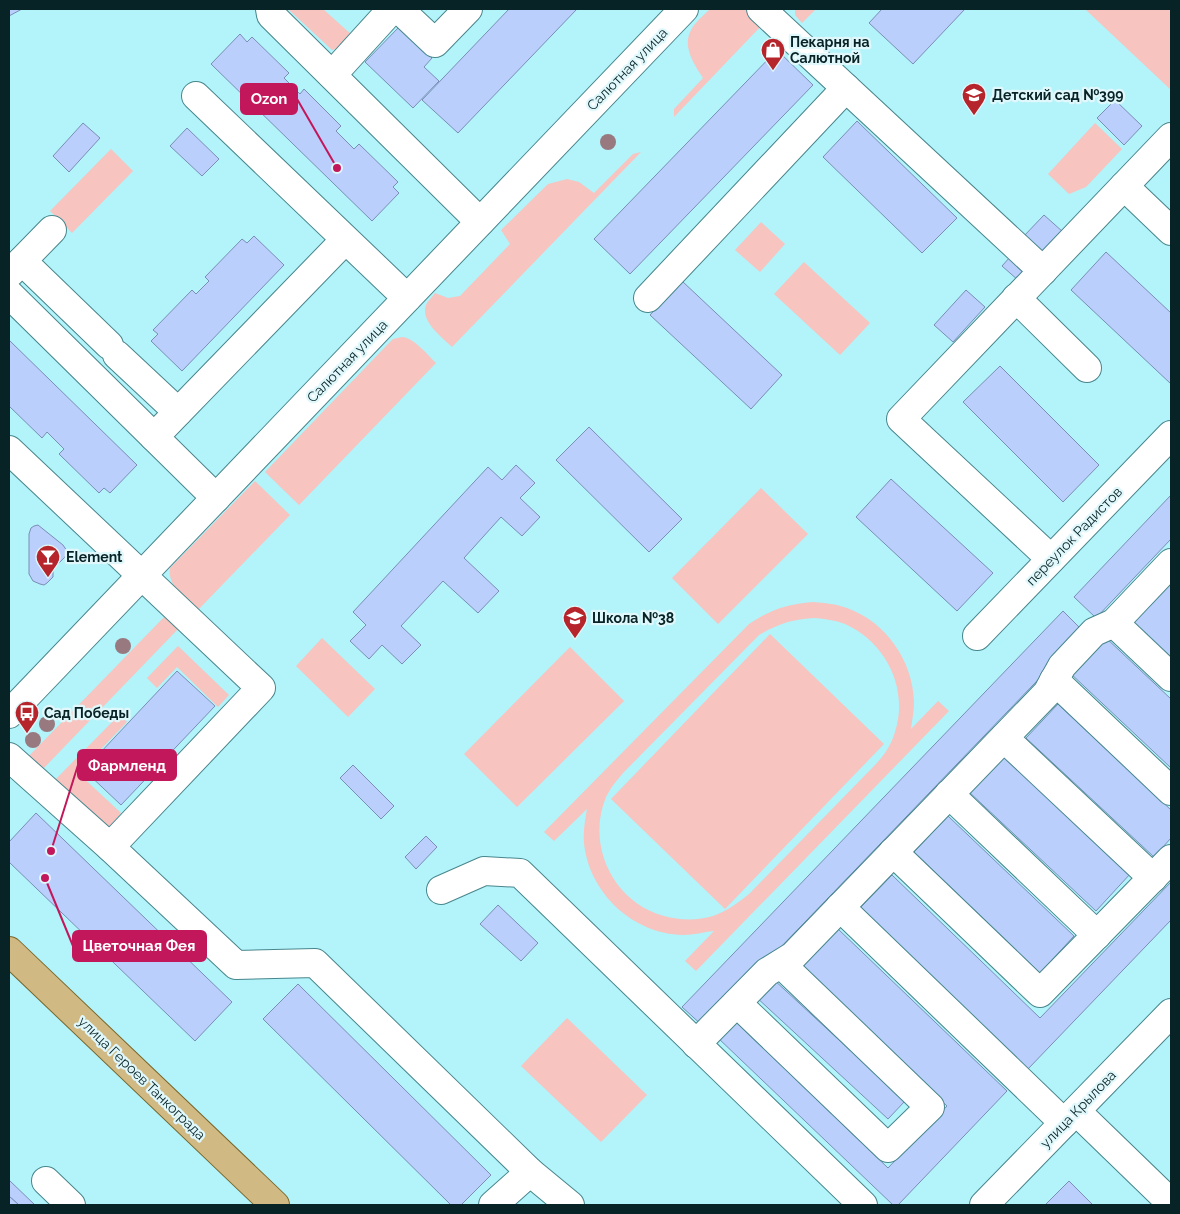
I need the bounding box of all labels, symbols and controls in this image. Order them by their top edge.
street label: Салютная улица [584,24,670,114]
place label: Пекарня на Салютной [790,34,870,66]
shop icon: Пекарня на Салютной [760,37,786,71]
school or university icon: Детский сад №399 [961,82,987,116]
callout: Ozon [241,84,297,114]
place label: Детский сад №399 [992,87,1123,103]
text: Ozon [251,90,287,108]
street label: Салютная улица [304,316,390,406]
street label: переулок Радистов [1023,484,1125,588]
bar icon: Element [35,544,61,578]
place label: Element [66,549,123,565]
school or university icon: Школа №38 [562,605,588,639]
place label: Школа №38 [592,610,674,626]
bus stop icon: Сад Победы [14,700,40,734]
place label: Сад Победы [44,705,129,721]
callout: Фармленд [78,750,176,780]
text: Фармленд [88,757,166,775]
callout: Цветочная Фея [73,931,206,961]
text: Цветочная Фея [82,937,196,955]
street label: улица Героев Танкограда [75,1013,209,1143]
street label: улица Крылова [1037,1067,1119,1151]

